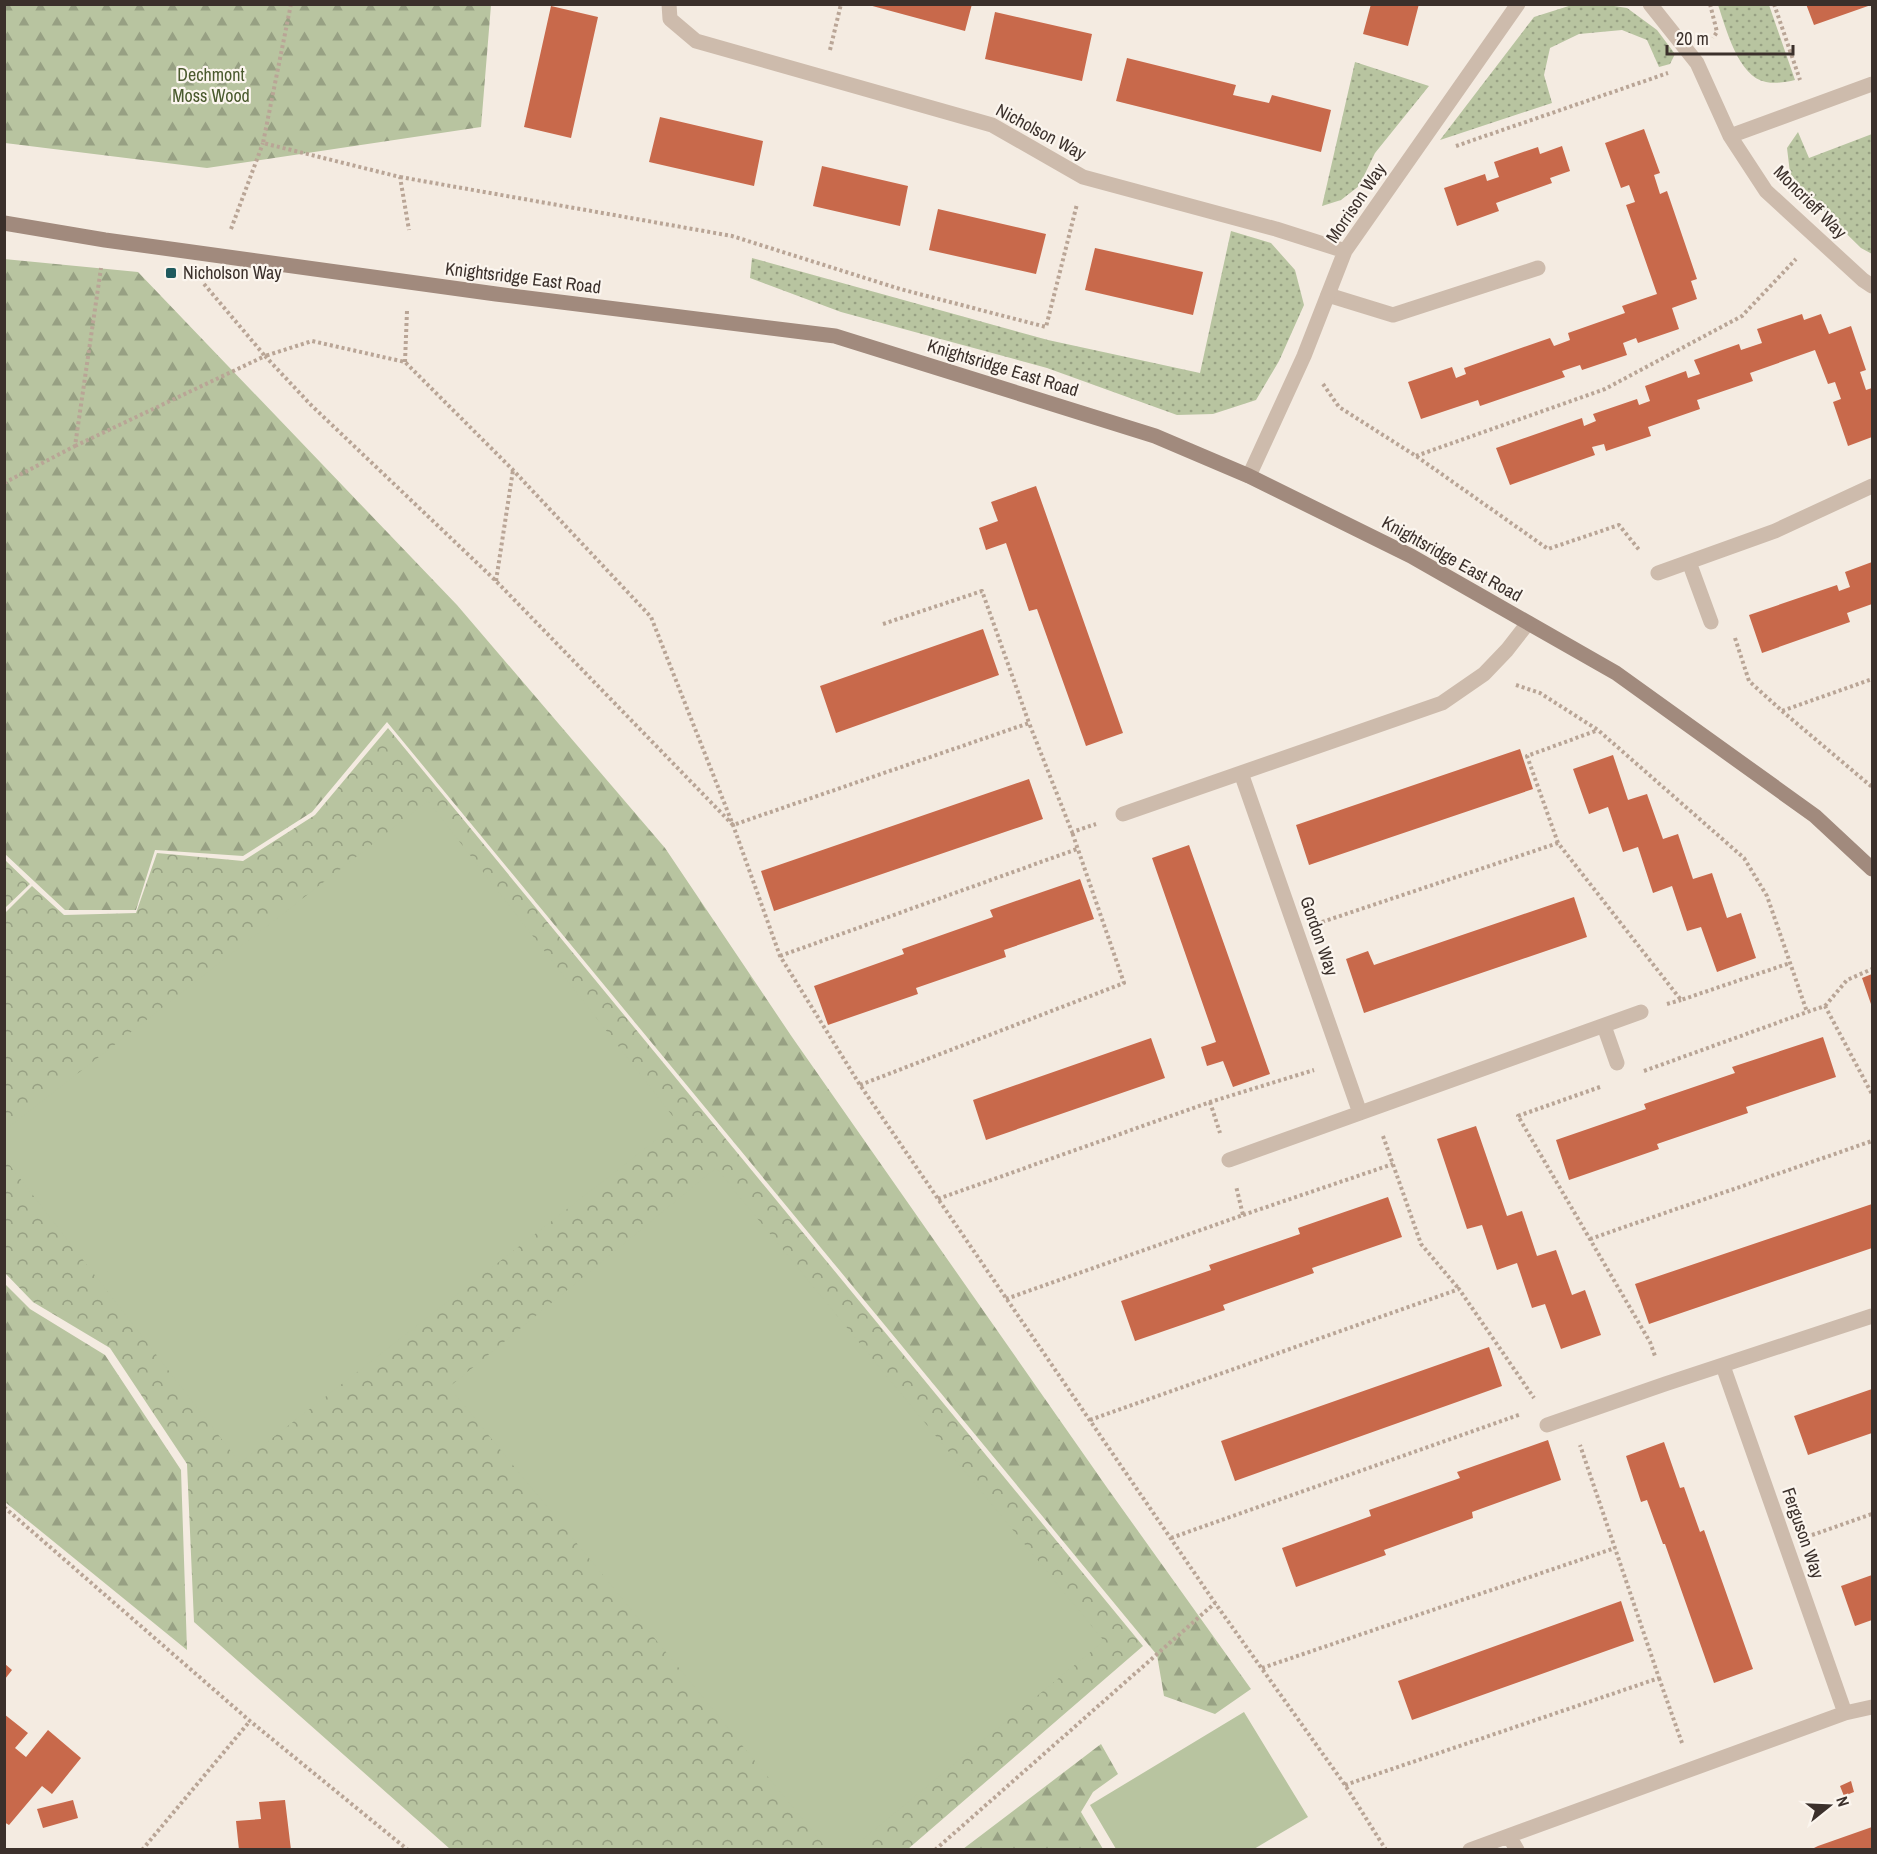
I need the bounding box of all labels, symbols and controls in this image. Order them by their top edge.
scale bar [1667,18,1793,56]
text: 20 m [1676,26,1709,51]
park label: Dechmont Moss Wood [172,62,250,108]
street label: Nicholson Way [992,97,1091,166]
street label: Morrison Way [1320,157,1392,248]
street label: Moncrieff Way [1768,159,1853,244]
street label: Knightsridge East Road [444,256,602,299]
place label: Nicholson Way [183,260,282,285]
marker: Nicholson Way [164,266,178,280]
street label: Knightsridge East Road [925,333,1082,402]
street label: Knightsridge East Road [1378,510,1527,607]
street label: Gordon Way [1294,893,1345,979]
street label: Ferguson Way [1776,1484,1831,1582]
north arrow [1799,1776,1859,1836]
text: N [1831,1793,1855,1809]

